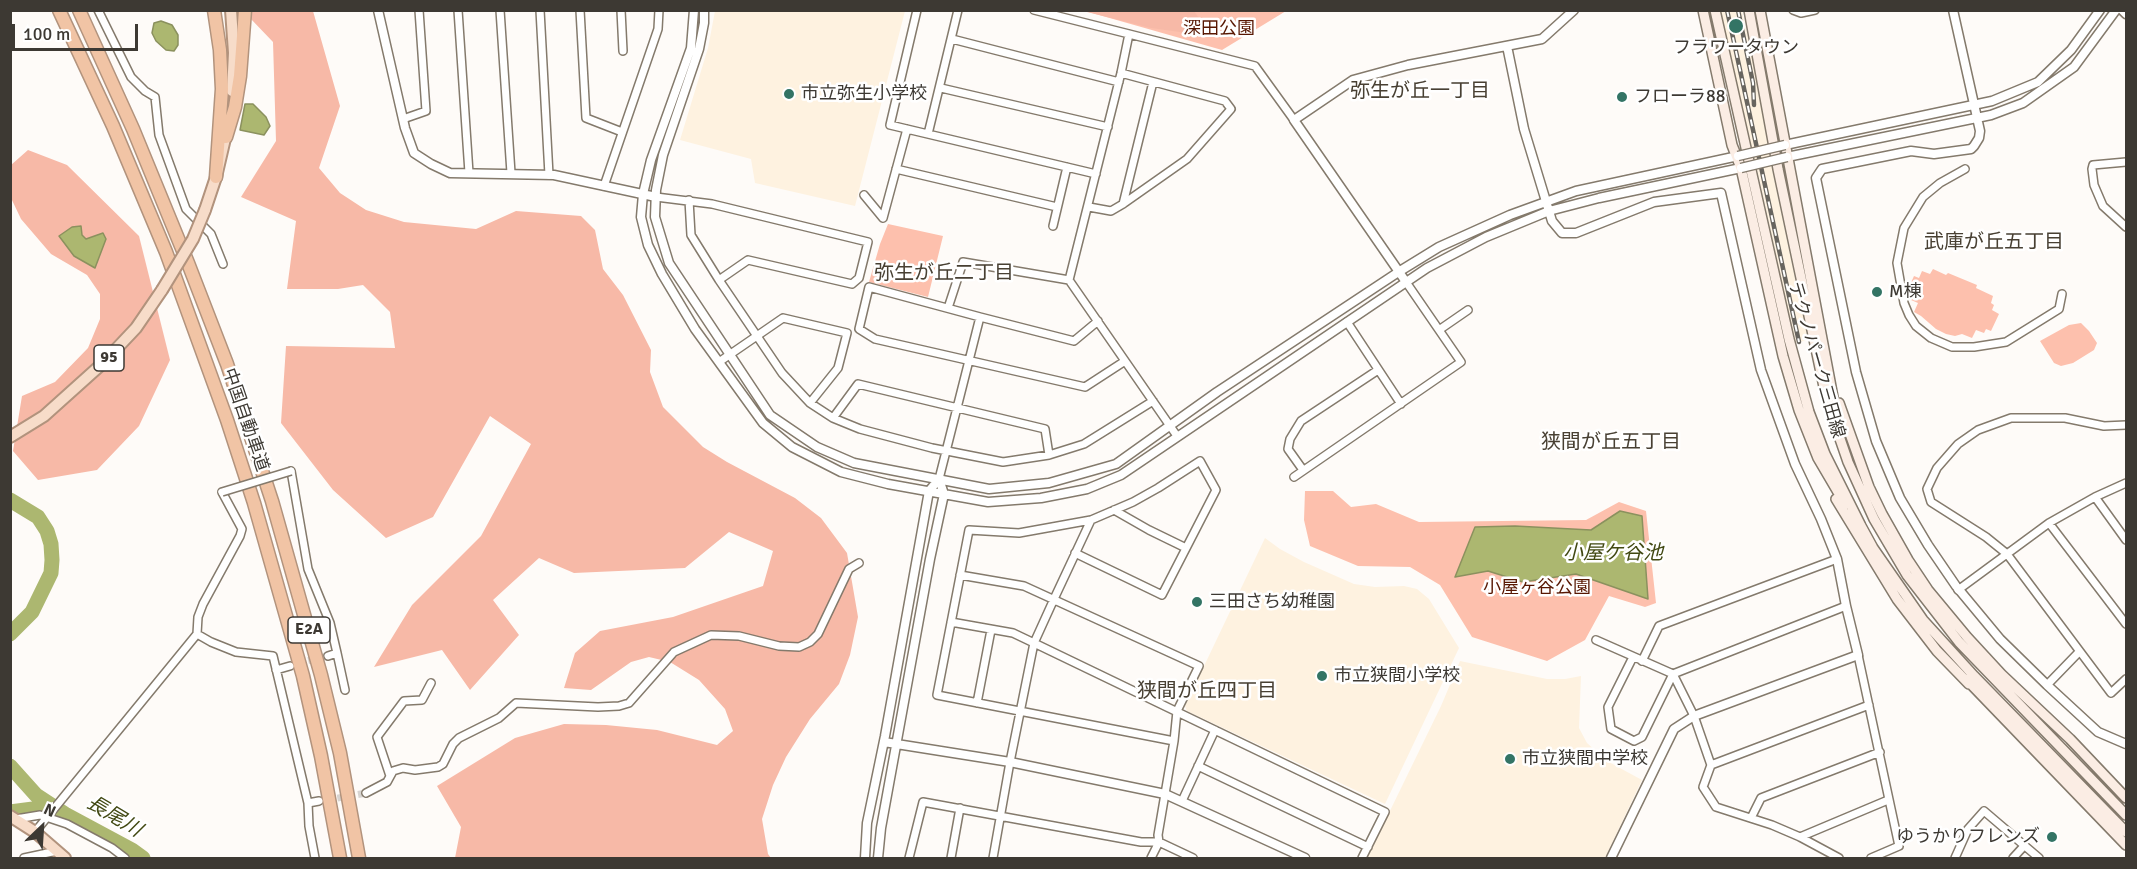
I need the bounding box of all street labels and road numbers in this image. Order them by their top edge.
street label: テクノパーク三田線 [1783,279,1849,441]
road number: 95 [94,345,124,371]
street label: 中国自動車道 [217,365,273,475]
road number: E2A [288,617,330,643]

